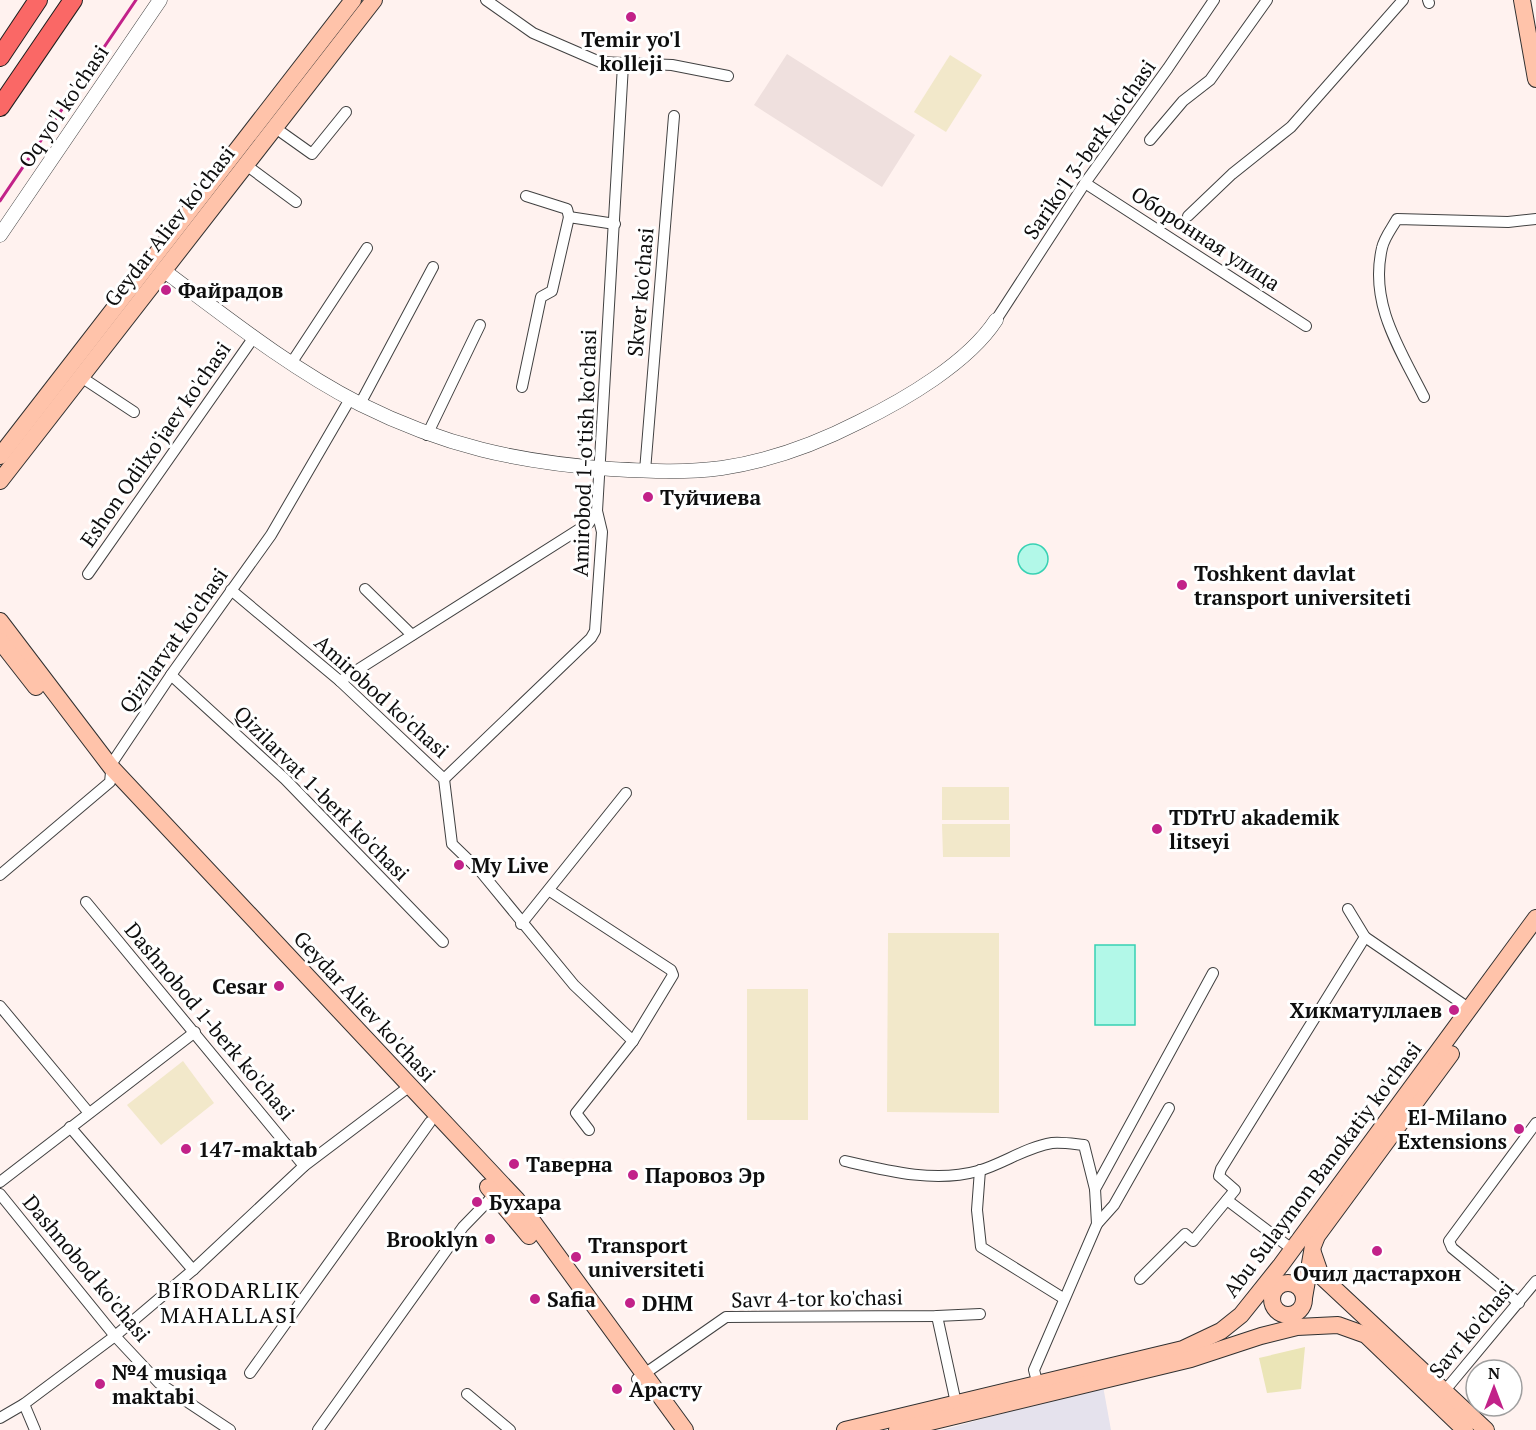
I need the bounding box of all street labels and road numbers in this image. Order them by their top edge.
street label: Oq yo'l ko'chasi [12,39,114,173]
street label: Sariko'l 3-berk ko'chasi [1016,54,1162,244]
street label: Geydar Aliev ko'chasi [97,140,241,312]
street label: Оборонная улица [1126,179,1286,297]
street label: Skver ko'chasi [620,226,660,358]
street label: Amirobod 1-o'tish ko'chasi [566,329,602,577]
street label: Eshon Odilxo'jaev ko'chasi [73,336,237,552]
street label: Qizilarvat ko'chasi [112,562,234,718]
street label: Amirobod ko'chasi [309,628,455,764]
street label: Qizilarvat 1-berk ko'chasi [228,699,416,887]
street label: Dashnobod 1-berk ko'chasi [119,916,301,1126]
street label: Geydar Aliev ko'chasi [288,925,442,1087]
street label: Abu Sulaymon Banokatiy ko'chasi [1217,1035,1427,1303]
street label: Dashnobod ko'chasi [17,1188,157,1348]
street label: Savr ko'chasi [1422,1274,1520,1384]
street label: Savr 4-tor ko'chasi [731,1283,903,1313]

